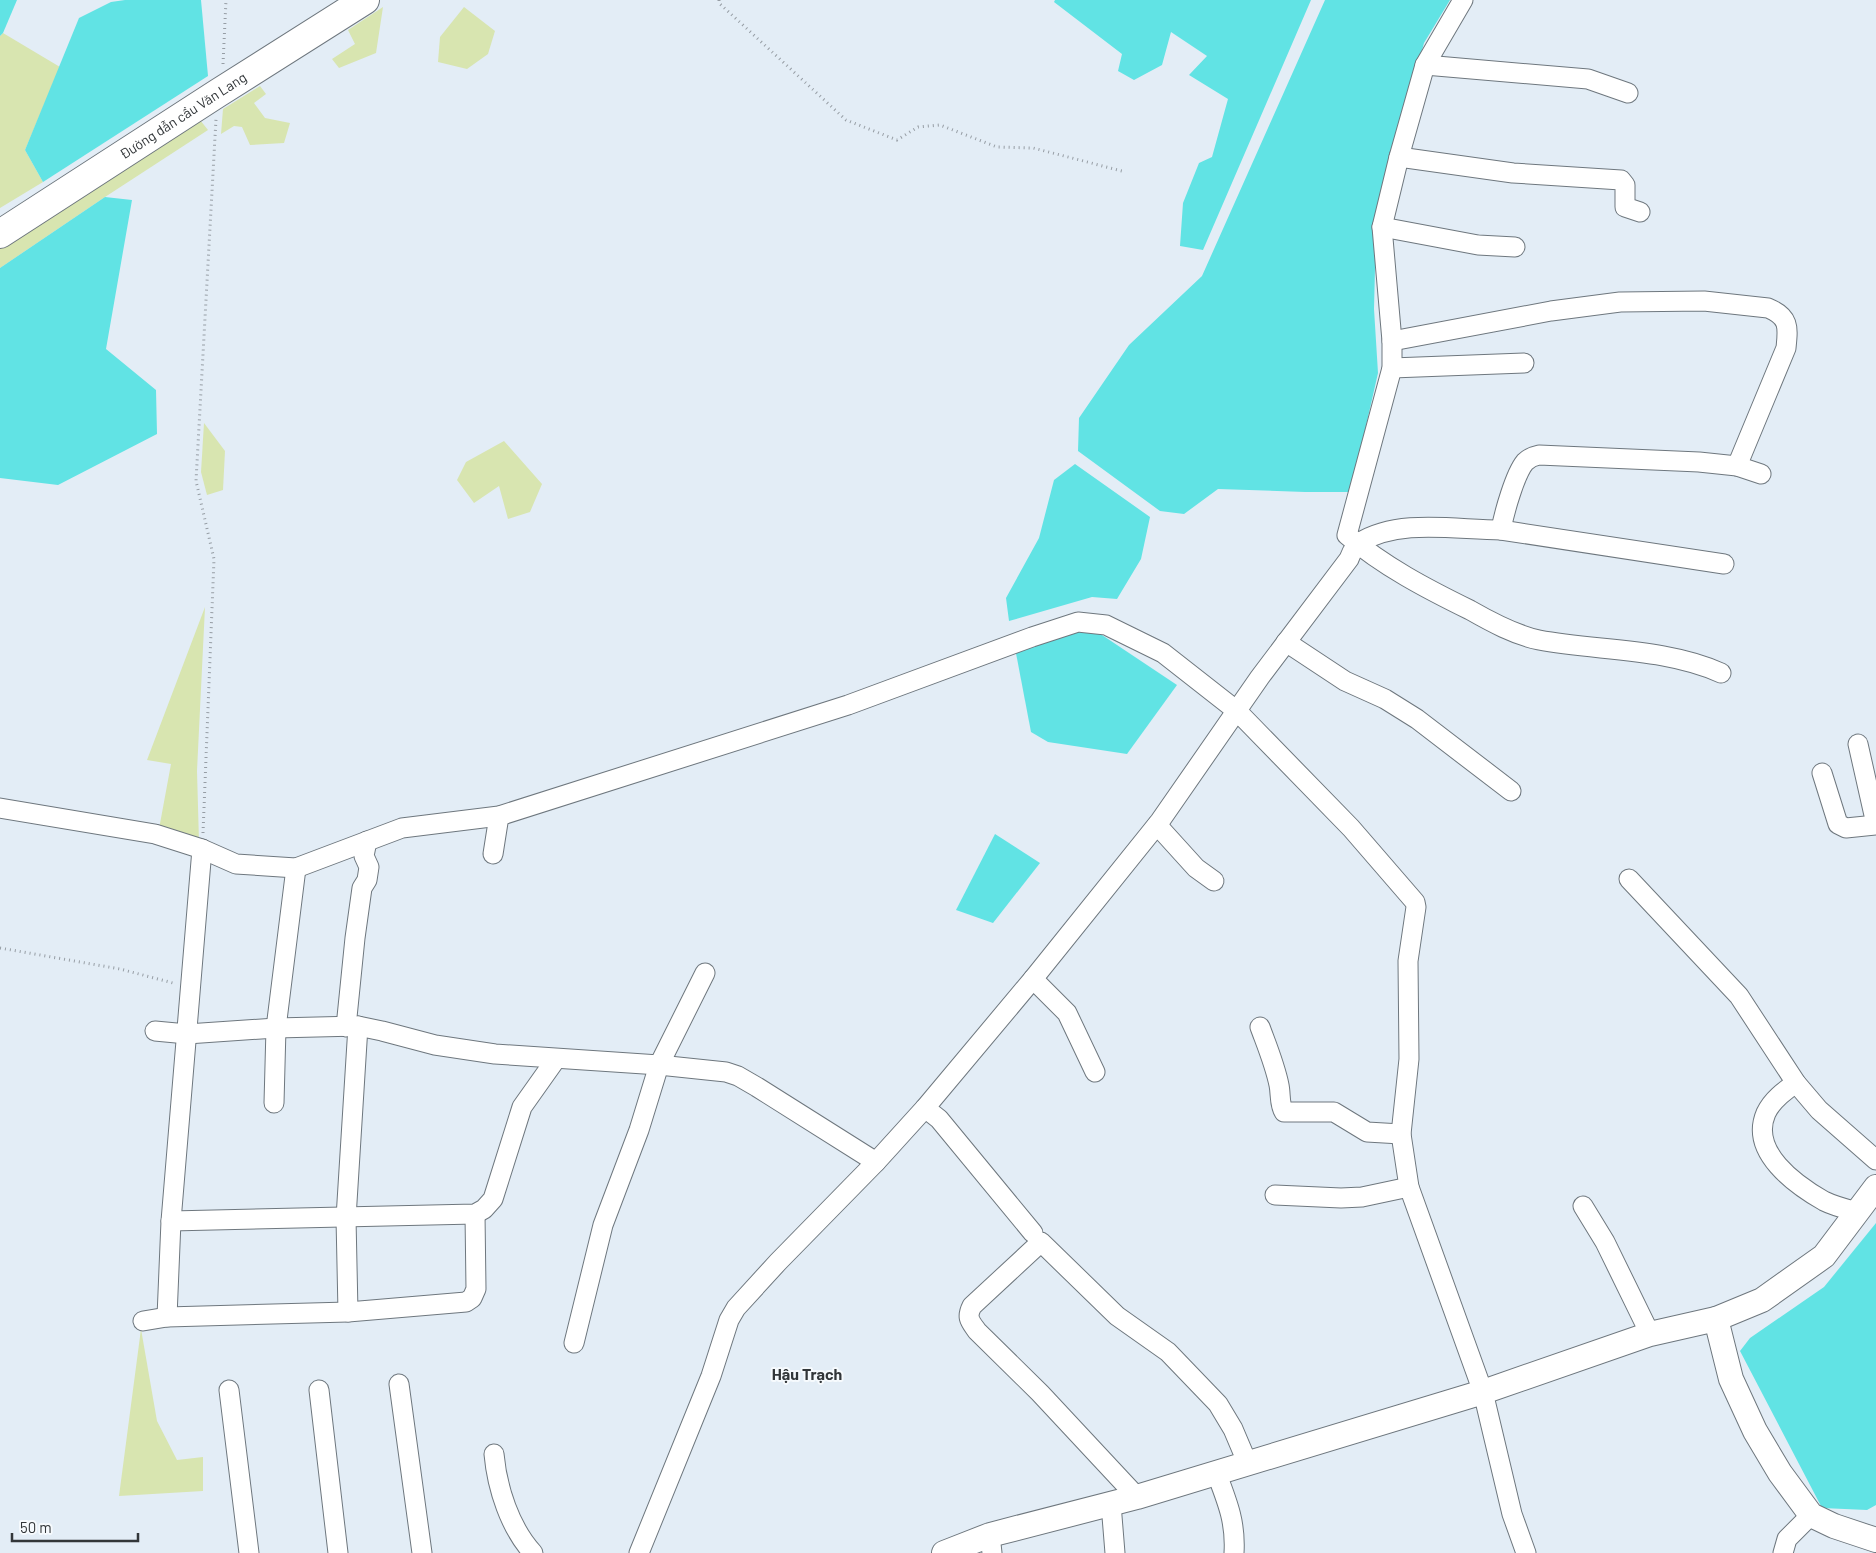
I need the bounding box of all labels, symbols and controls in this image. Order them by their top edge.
street label: Đường dẫn cầu Văn Lang [116,68,249,162]
district label: Hậu Trạch [772,1364,842,1383]
scale bar [12,1510,139,1542]
text: 50 m [20,1518,52,1536]

